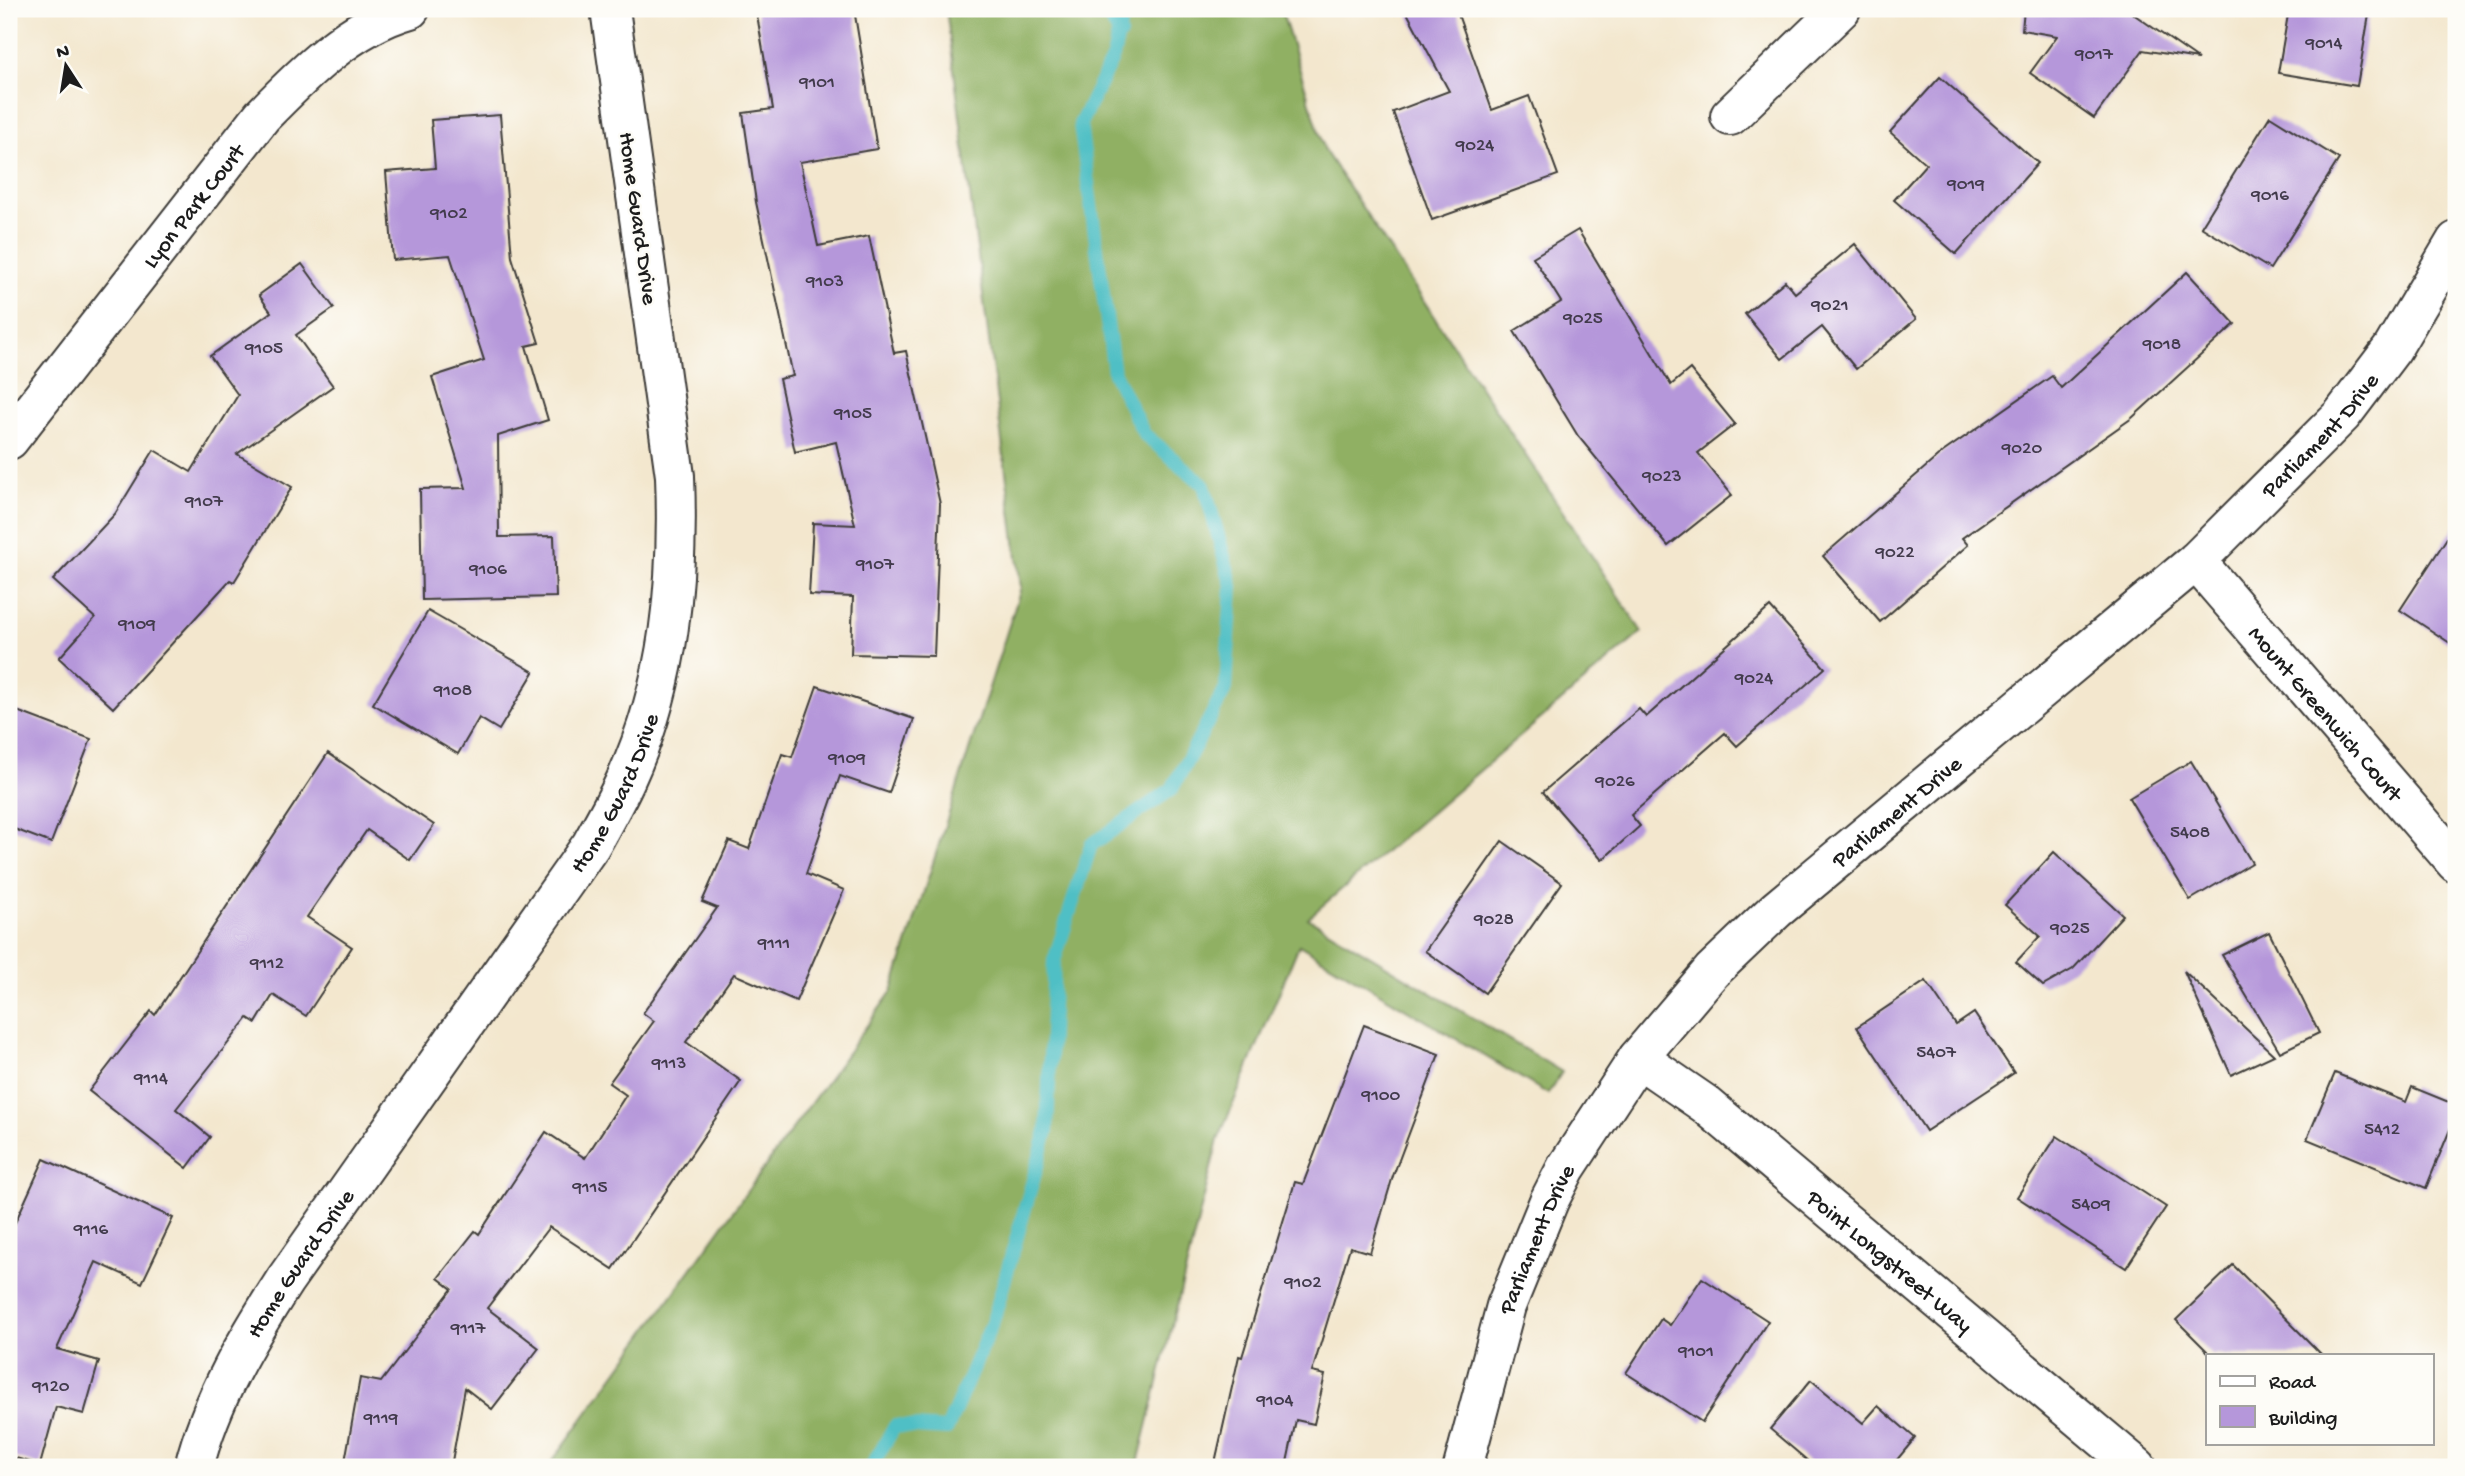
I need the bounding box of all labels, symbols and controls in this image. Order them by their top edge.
north arrow [32,32,102,102]
house number: 9014 [2305,33,2342,56]
text: N [55,40,72,65]
house number: 9017 [2074,44,2114,67]
house number: 9101 [798,72,835,95]
street label: Home Guard Drive [611,130,662,308]
house number: 9024 [1455,135,1494,158]
street label: Lyon Park Court [138,138,253,275]
house number: 9019 [1946,174,1985,197]
house number: 9016 [2250,185,2289,208]
house number: 9102 [429,203,468,226]
house number: 9103 [805,271,844,294]
house number: 9021 [1810,295,1849,318]
house number: 9025 [1562,308,1603,331]
house number: 9018 [2142,334,2181,357]
house number: 9105 [244,338,283,361]
street label: Parliament Drive [2256,368,2387,506]
house number: 9105 [833,403,872,426]
house number: 9020 [2001,438,2042,461]
house number: 9023 [1641,466,1682,489]
house number: 9107 [184,491,224,514]
house number: 9022 [1875,542,1914,565]
house number: 9107 [855,554,895,577]
house number: 9106 [468,559,507,582]
house number: 9109 [117,614,156,637]
street label: Mount Greenwich Court [2241,622,2408,809]
house number: 9024 [1734,668,1773,691]
house number: 9108 [433,680,472,703]
street label: Home Guard Drive [566,710,667,879]
house number: 9109 [827,748,866,771]
street label: Parliament Drive [1827,751,1969,876]
house number: 9026 [1594,771,1635,794]
house number: 5408 [2170,822,2210,845]
house number: 9028 [1473,909,1514,932]
house number: 9025 [2049,918,2090,941]
house number: 9111 [757,933,790,956]
house number: 9112 [249,953,284,976]
house number: 5407 [1916,1042,1957,1065]
house number: 9113 [651,1053,686,1076]
house number: 9114 [133,1068,168,1091]
house number: 9100 [1361,1085,1401,1108]
house number: 5412 [2364,1119,2400,1142]
street label: Parliament Drive [1494,1160,1583,1318]
house number: 9115 [572,1177,607,1200]
street label: Home Guard Drive [242,1184,362,1344]
street label: Point Longstreet Way [1799,1185,1977,1340]
house number: 5409 [2071,1194,2111,1217]
house number: 9116 [73,1219,109,1242]
house number: 9102 [1283,1272,1322,1295]
house number: 9117 [450,1318,486,1341]
house number: 9101 [1677,1341,1714,1364]
legend [2206,1354,2434,1444]
text: Road [2269,1372,2317,1397]
house number: 9120 [31,1376,70,1399]
house number: 9104 [1256,1390,1293,1413]
house number: 9119 [363,1408,399,1431]
text: Building [2268,1408,2338,1433]

